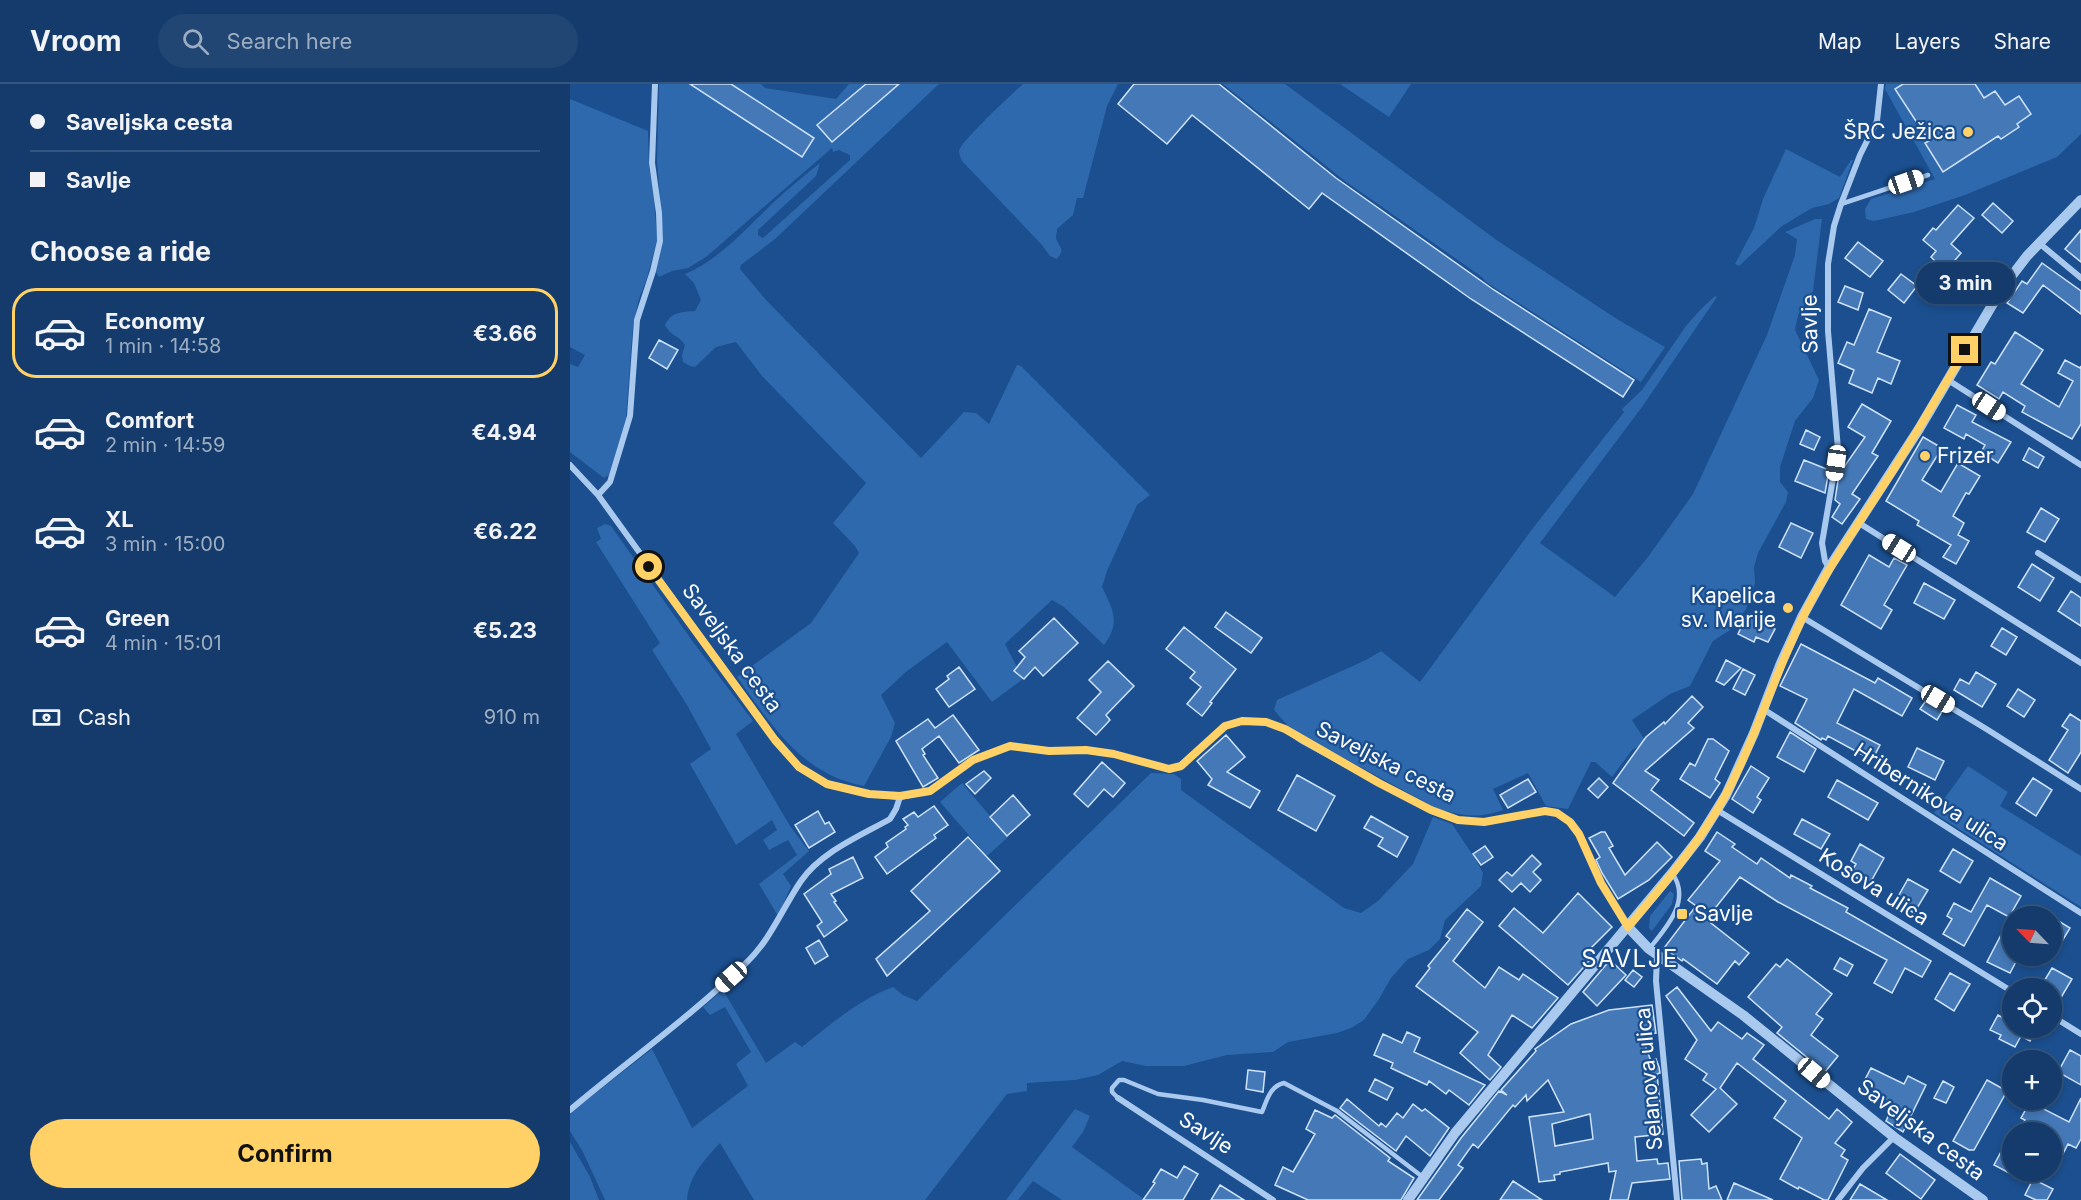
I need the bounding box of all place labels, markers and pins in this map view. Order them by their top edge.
place label: ŠRC Ježica [1843,119,1956,144]
marker: ŠRC Ježica [1961,125,1975,139]
place label: Frizer [1937,443,1994,468]
marker: Frizer [1918,449,1932,463]
place label: Kapelica sv. Marije [1681,583,1776,632]
marker: Kapelica sv. Marije [1781,601,1795,615]
place label: Savlje [1694,901,1753,926]
marker: Savlje [1675,907,1689,921]

